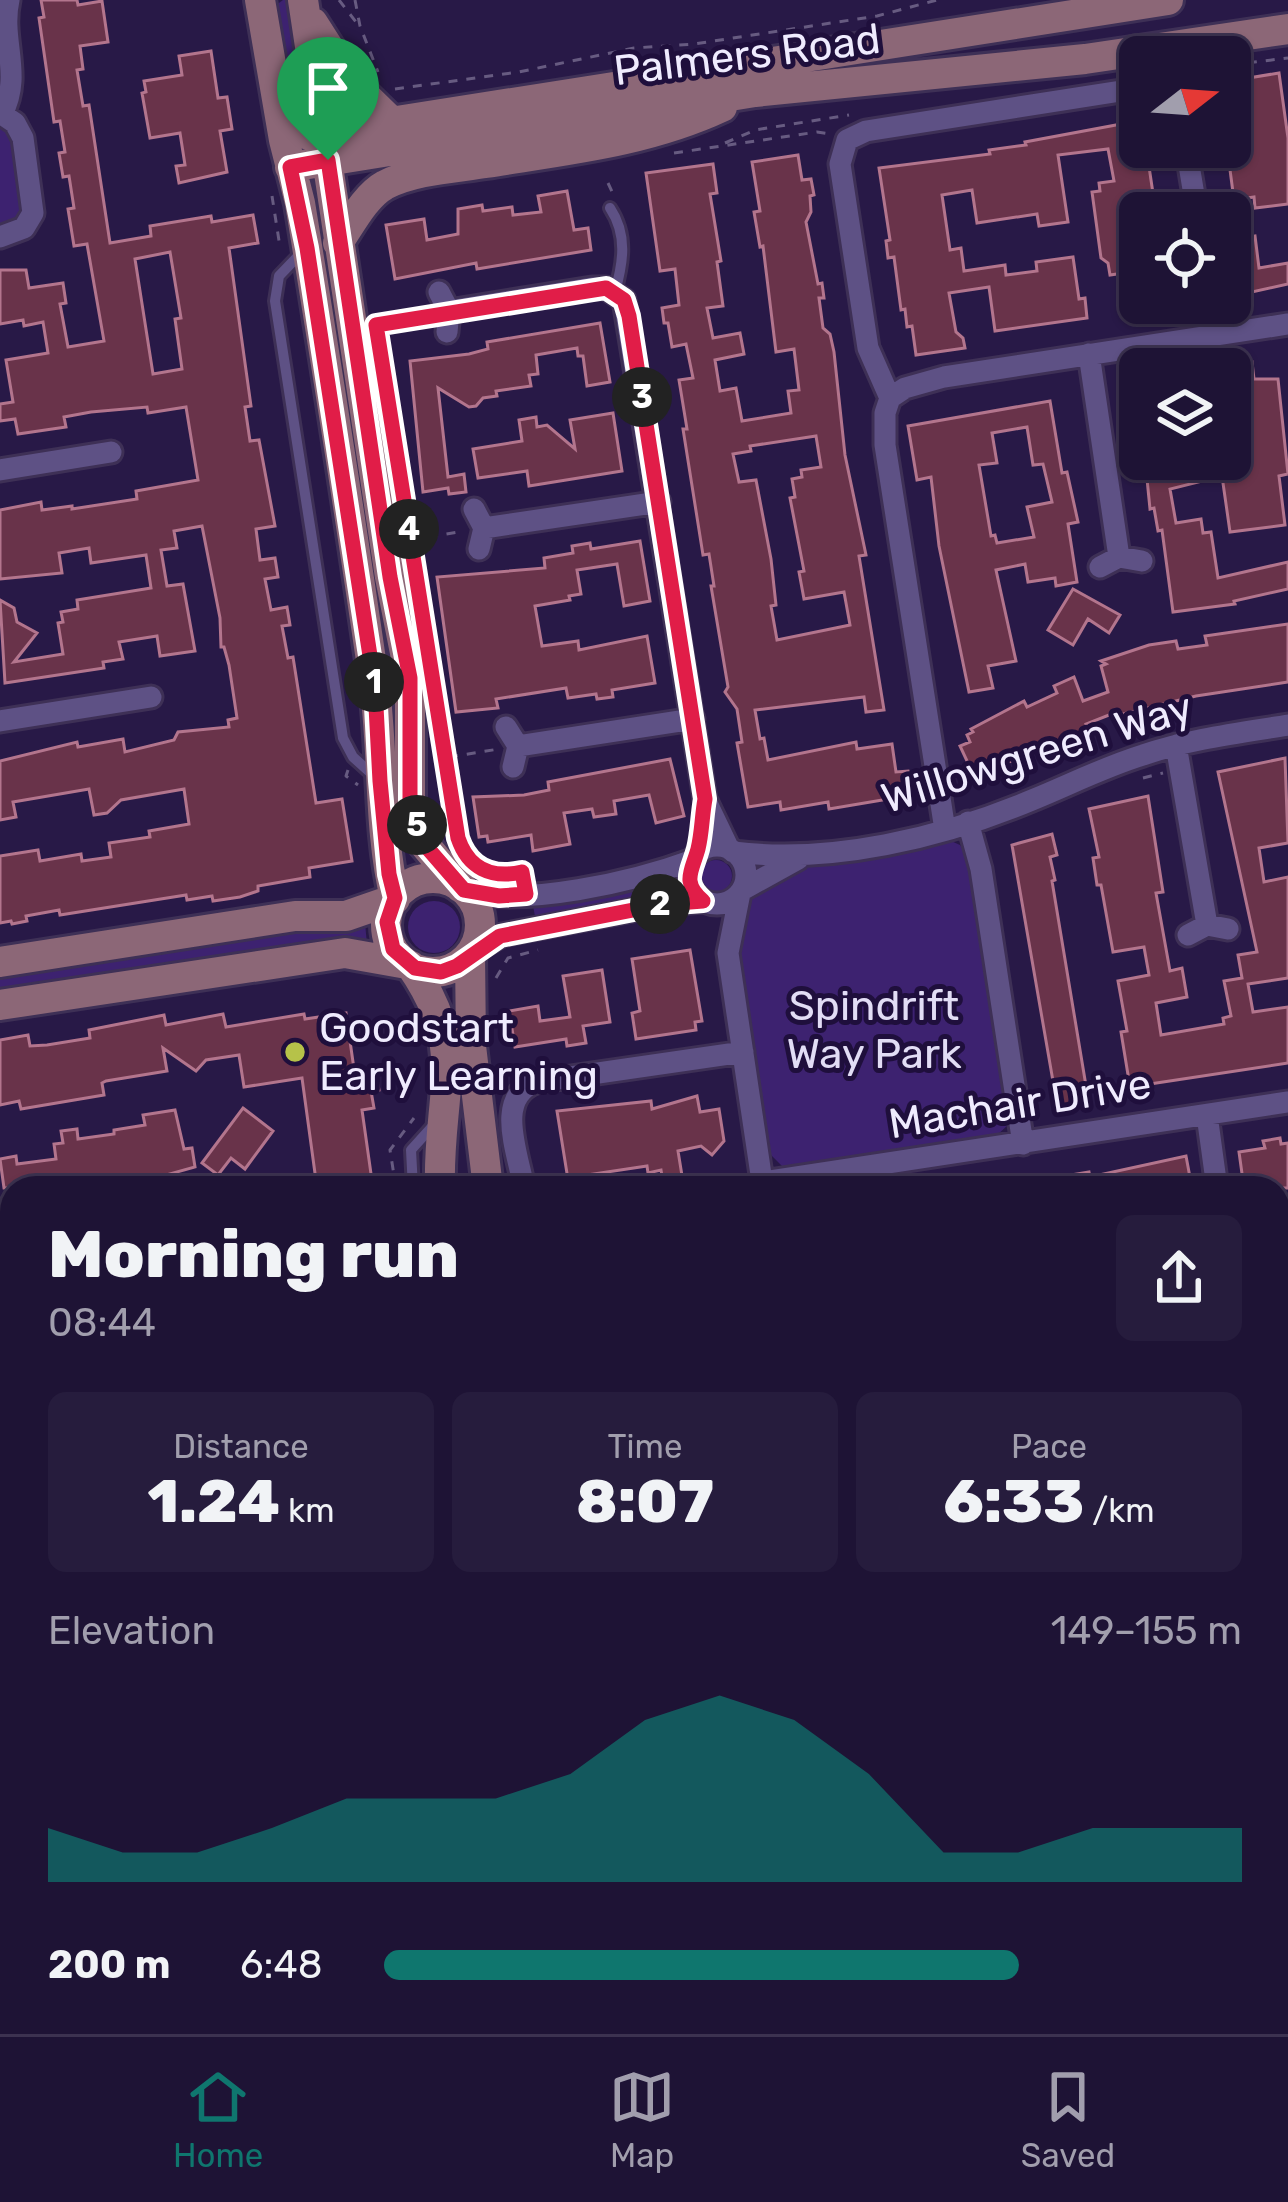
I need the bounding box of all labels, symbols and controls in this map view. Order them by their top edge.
street label: Palmers Road [611,14,883,96]
north arrow [1119,36,1251,168]
map controls [1119,36,1251,480]
pin [277,37,379,160]
icon: arrive [295,55,361,121]
button: locate [1119,192,1251,324]
button: layers [1119,348,1251,480]
pin: 3 [612,367,672,427]
text: 3 [631,377,653,416]
pin: 4 [379,499,439,559]
text: 4 [398,509,420,548]
pin: 1 [344,652,404,712]
text: 1 [366,662,382,701]
street label: Willowgreen Way [876,682,1198,824]
pin: 5 [387,795,447,855]
text: 5 [406,805,428,844]
pin: 2 [630,874,690,934]
text: 2 [649,884,671,923]
park label: Spindrift Way Park [786,981,962,1079]
place label: Goodstart Early Learning [319,1003,598,1101]
marker: Goodstart Early Learning [282,1039,308,1065]
street label: Machair Drive [885,1059,1155,1149]
text: Morning run [48,1215,459,1294]
button: share [1116,1215,1242,1341]
text: 08:44 [48,1300,156,1346]
text: Distance [173,1427,309,1466]
text: Time [608,1427,682,1466]
text: Pace [1011,1427,1087,1466]
text: 1.24 [148,1466,280,1537]
text: 8:07 [576,1466,714,1537]
text: 6:33 [943,1466,1084,1537]
text: km [280,1491,334,1530]
text: /km [1084,1491,1155,1530]
text: Elevation [48,1608,215,1654]
text: 149–155 m [1051,1608,1242,1654]
text: 200 m [48,1942,170,1988]
text: 6:48 [240,1942,323,1988]
tab: Home [173,2064,263,2175]
tab: Map [609,2064,675,2175]
tab: Saved [1021,2064,1115,2175]

